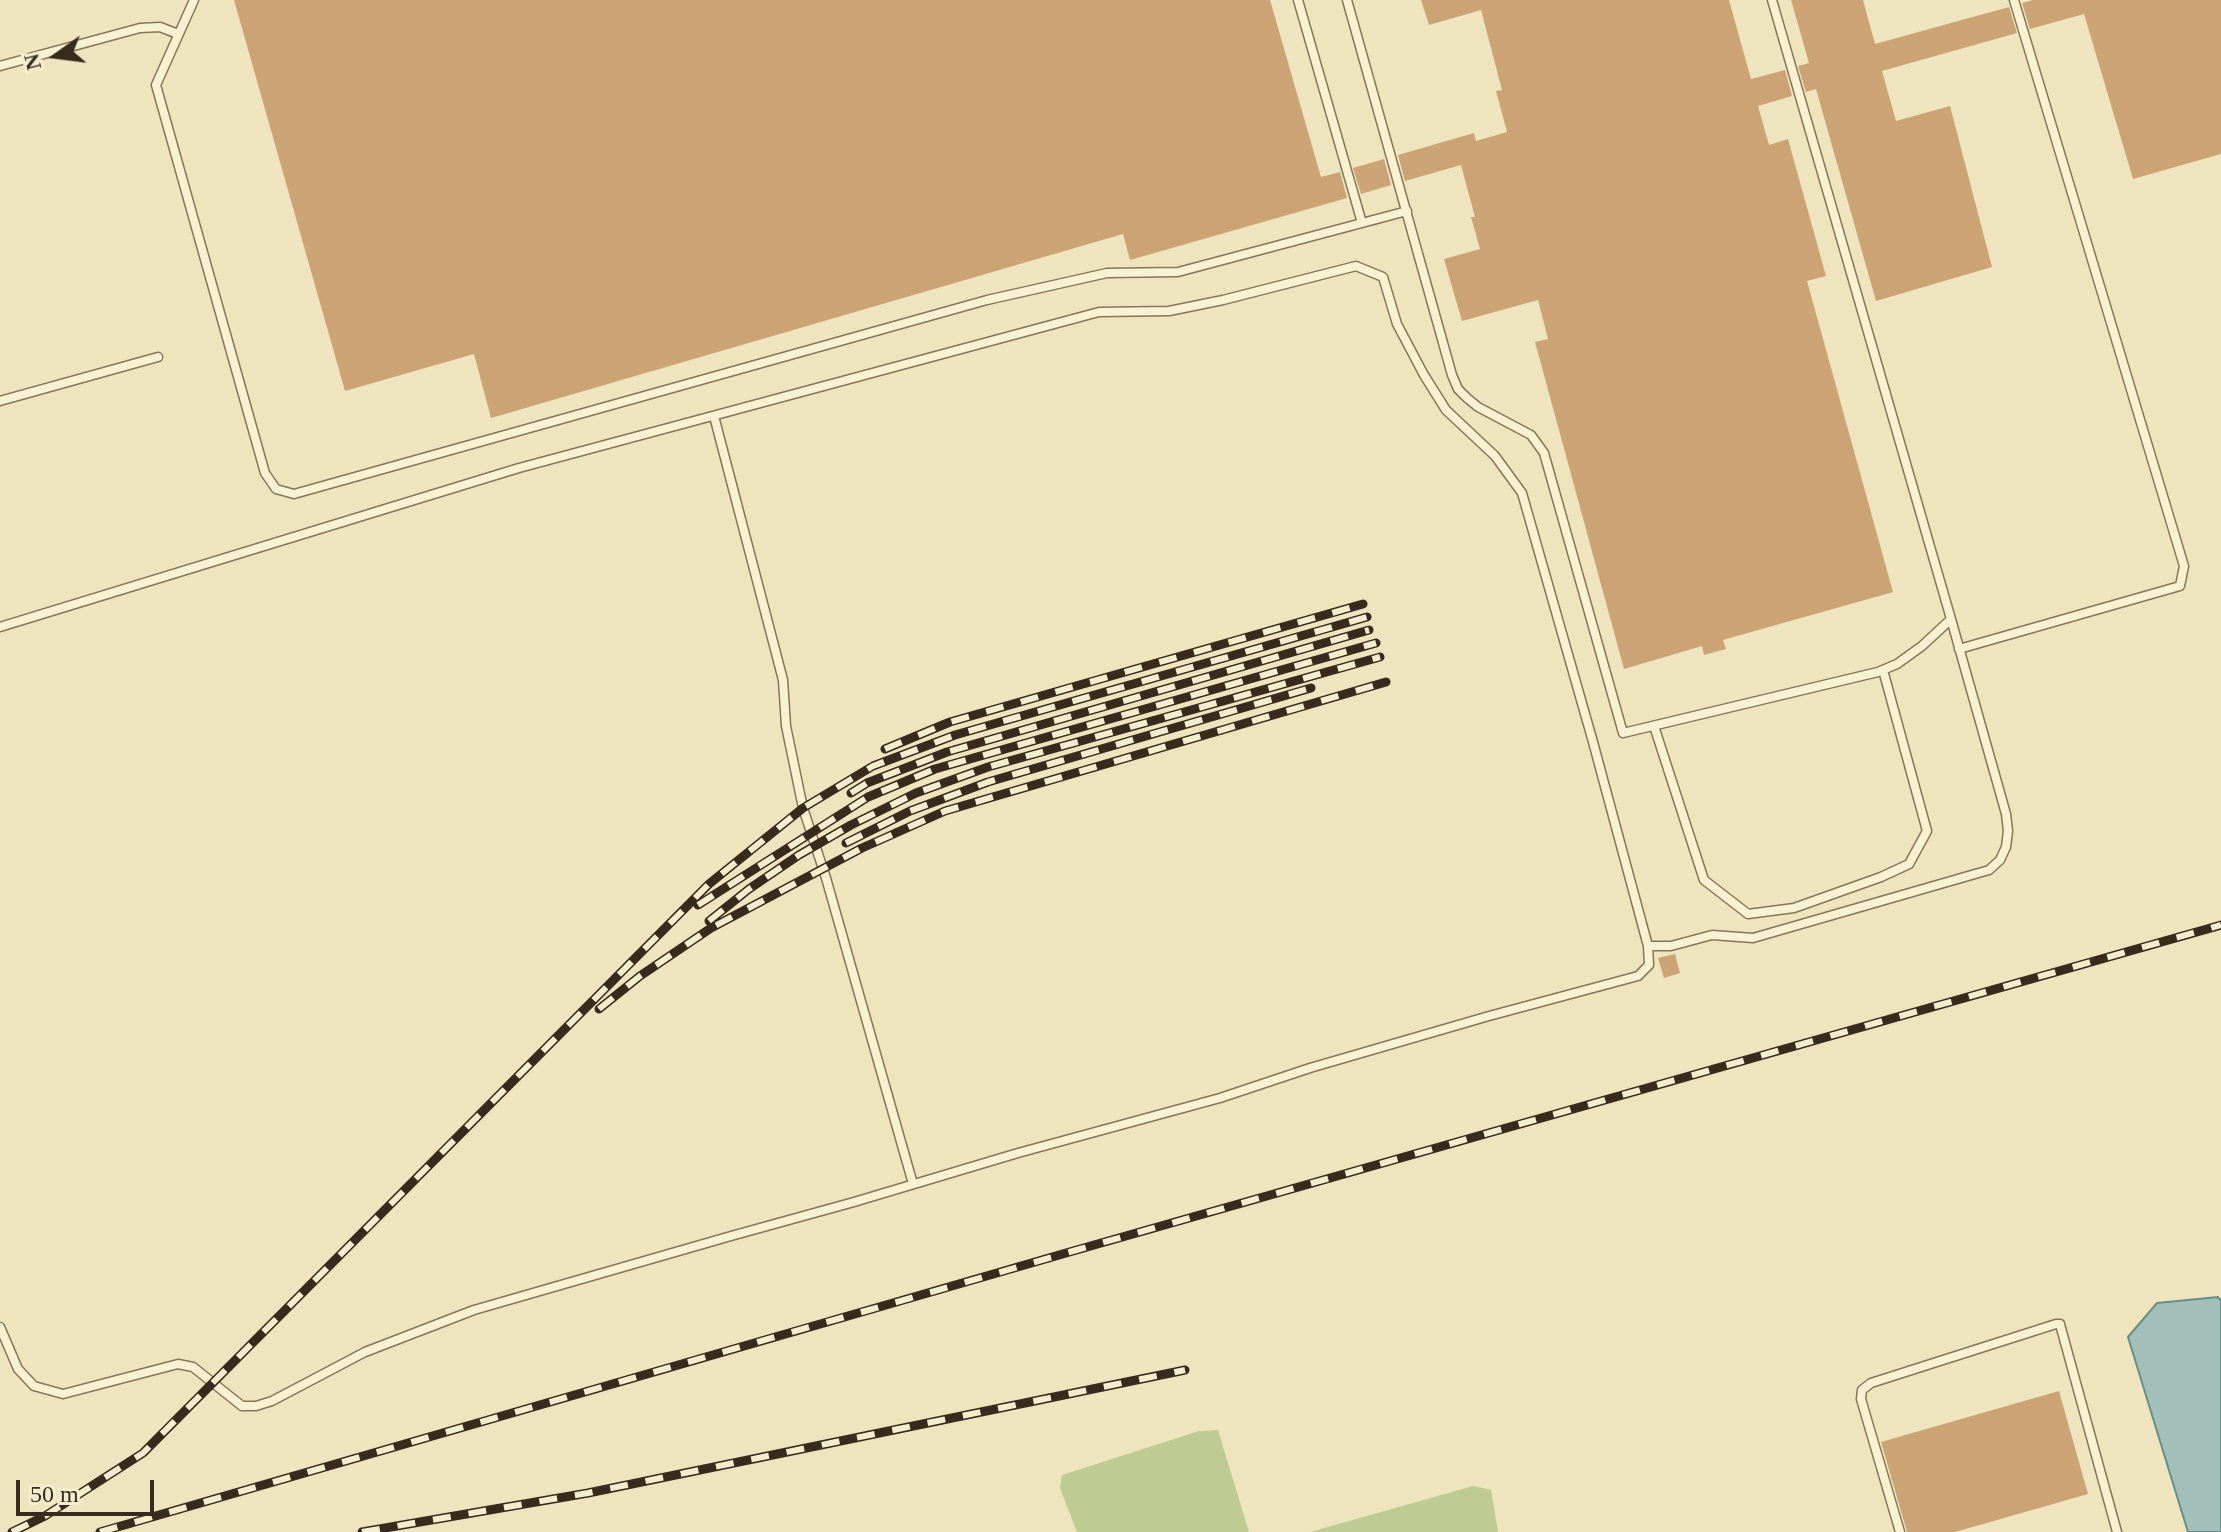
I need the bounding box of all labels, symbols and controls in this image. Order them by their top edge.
north arrow [16,16,96,96]
text: N [18,51,46,73]
scale bar [20,1464,158,1514]
text: 50 m [30,1481,79,1507]

